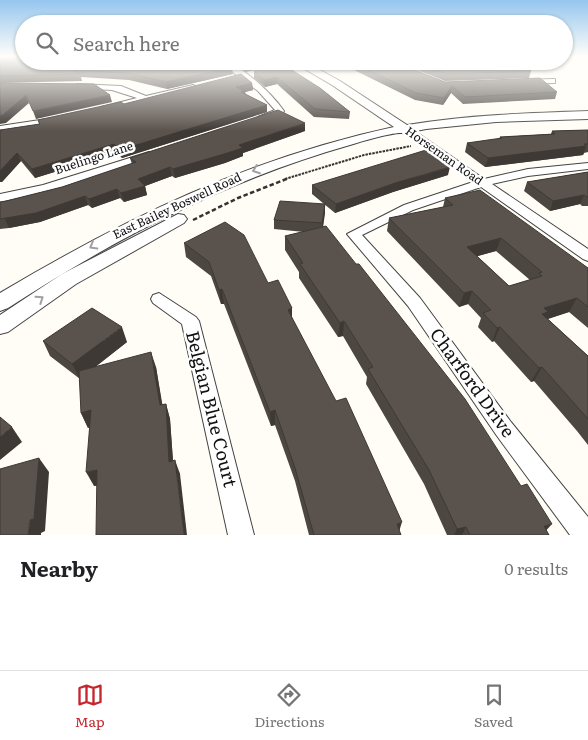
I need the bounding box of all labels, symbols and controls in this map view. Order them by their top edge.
search box [15,15,573,70]
icon: search [33,29,61,57]
text: Search here [73,29,180,57]
street label: Horseman Road [402,122,488,189]
street label: Buelingo Lane [52,136,135,178]
one-way arrow [253,164,261,174]
street label: East Bailey Boswell Road [109,167,244,243]
one-way arrow [90,240,99,250]
one-way arrow [34,296,44,305]
street label: Charford Drive [424,322,522,443]
street label: Belgian Blue Court [180,328,245,490]
text: Nearby [20,552,98,583]
text: 0 results [504,556,568,580]
tab: Map [75,681,105,731]
tab: Directions [254,681,324,731]
tab: Saved [474,681,513,731]

